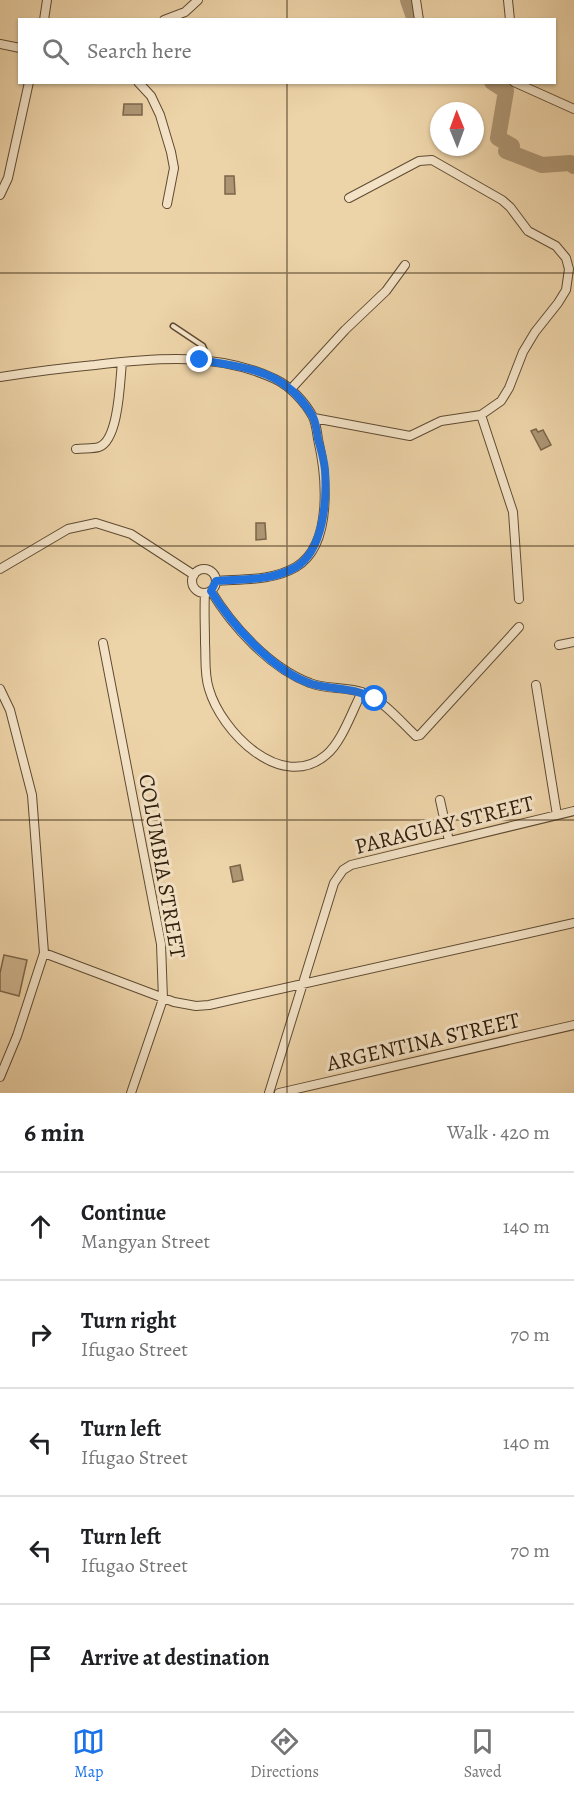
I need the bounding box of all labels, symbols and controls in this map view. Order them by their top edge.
search box [18,18,556,84]
icon: search [39,35,72,68]
text: Search here [87,36,192,66]
north arrow [430,102,484,156]
route end [186,346,212,372]
route start [361,685,387,711]
street label: COLUMBIA STREET [131,772,193,961]
street label: PARAGUAY STREET [352,788,537,862]
street label: ARGENTINA STREET [323,1005,523,1079]
text: 6 min [24,1115,85,1150]
text: Walk · 420 m [447,1119,550,1146]
text: Continue [81,1198,166,1228]
icon: ahead [24,1210,57,1243]
text: 140 m [503,1213,550,1240]
text: Mangyan Street [81,1228,210,1255]
text: Turn right [81,1306,177,1336]
icon: right [24,1318,57,1351]
text: 70 m [510,1321,550,1348]
text: Ifugao Street [81,1336,188,1363]
text: Turn left [81,1414,161,1444]
icon: left [24,1426,57,1459]
text: 140 m [503,1429,550,1456]
text: Ifugao Street [81,1444,188,1471]
text: Turn left [81,1522,161,1552]
icon: left [24,1534,57,1567]
text: 70 m [510,1537,550,1564]
text: Ifugao Street [81,1552,188,1579]
icon: arrive [24,1642,57,1675]
text: Arrive at destination [81,1643,270,1673]
tab: Map [72,1725,105,1783]
tab: Directions [250,1725,319,1783]
tab: Saved [464,1725,502,1783]

